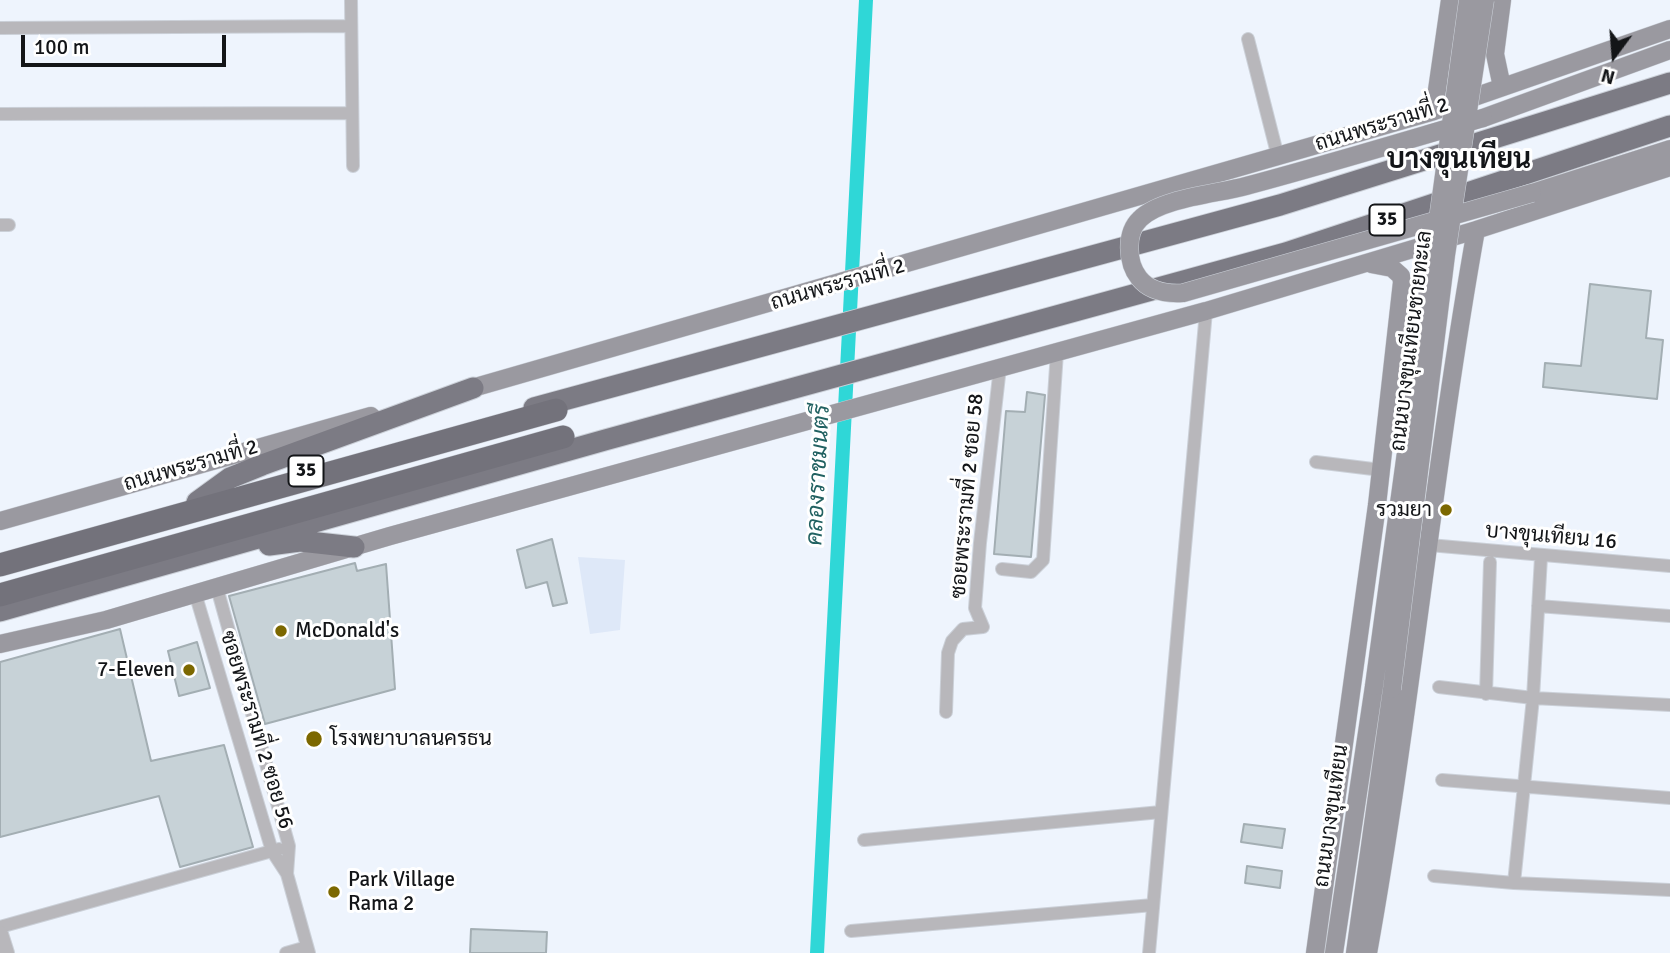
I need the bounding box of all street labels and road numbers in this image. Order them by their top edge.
street label: ถนนพระรามที่ 2 [1312,93,1452,157]
road number: 35 [1370,204,1404,235]
street label: ถนนบางขุนเทียนชายทะเล [1386,229,1438,453]
street label: ถนนพระรามที่ 2 [768,254,908,316]
street label: ซอยพระรามที่ 2 ซอย 58 [946,392,990,600]
street label: ถนนพระรามที่ 2 [121,435,261,497]
road number: 35 [288,456,324,486]
street label: บางขุนเทียน 16 [1484,519,1618,555]
street label: ซอยพระรามที่ 2 ซอย 56 [214,628,298,832]
street label: ถนนบางขุนเทียน [1310,743,1354,889]

